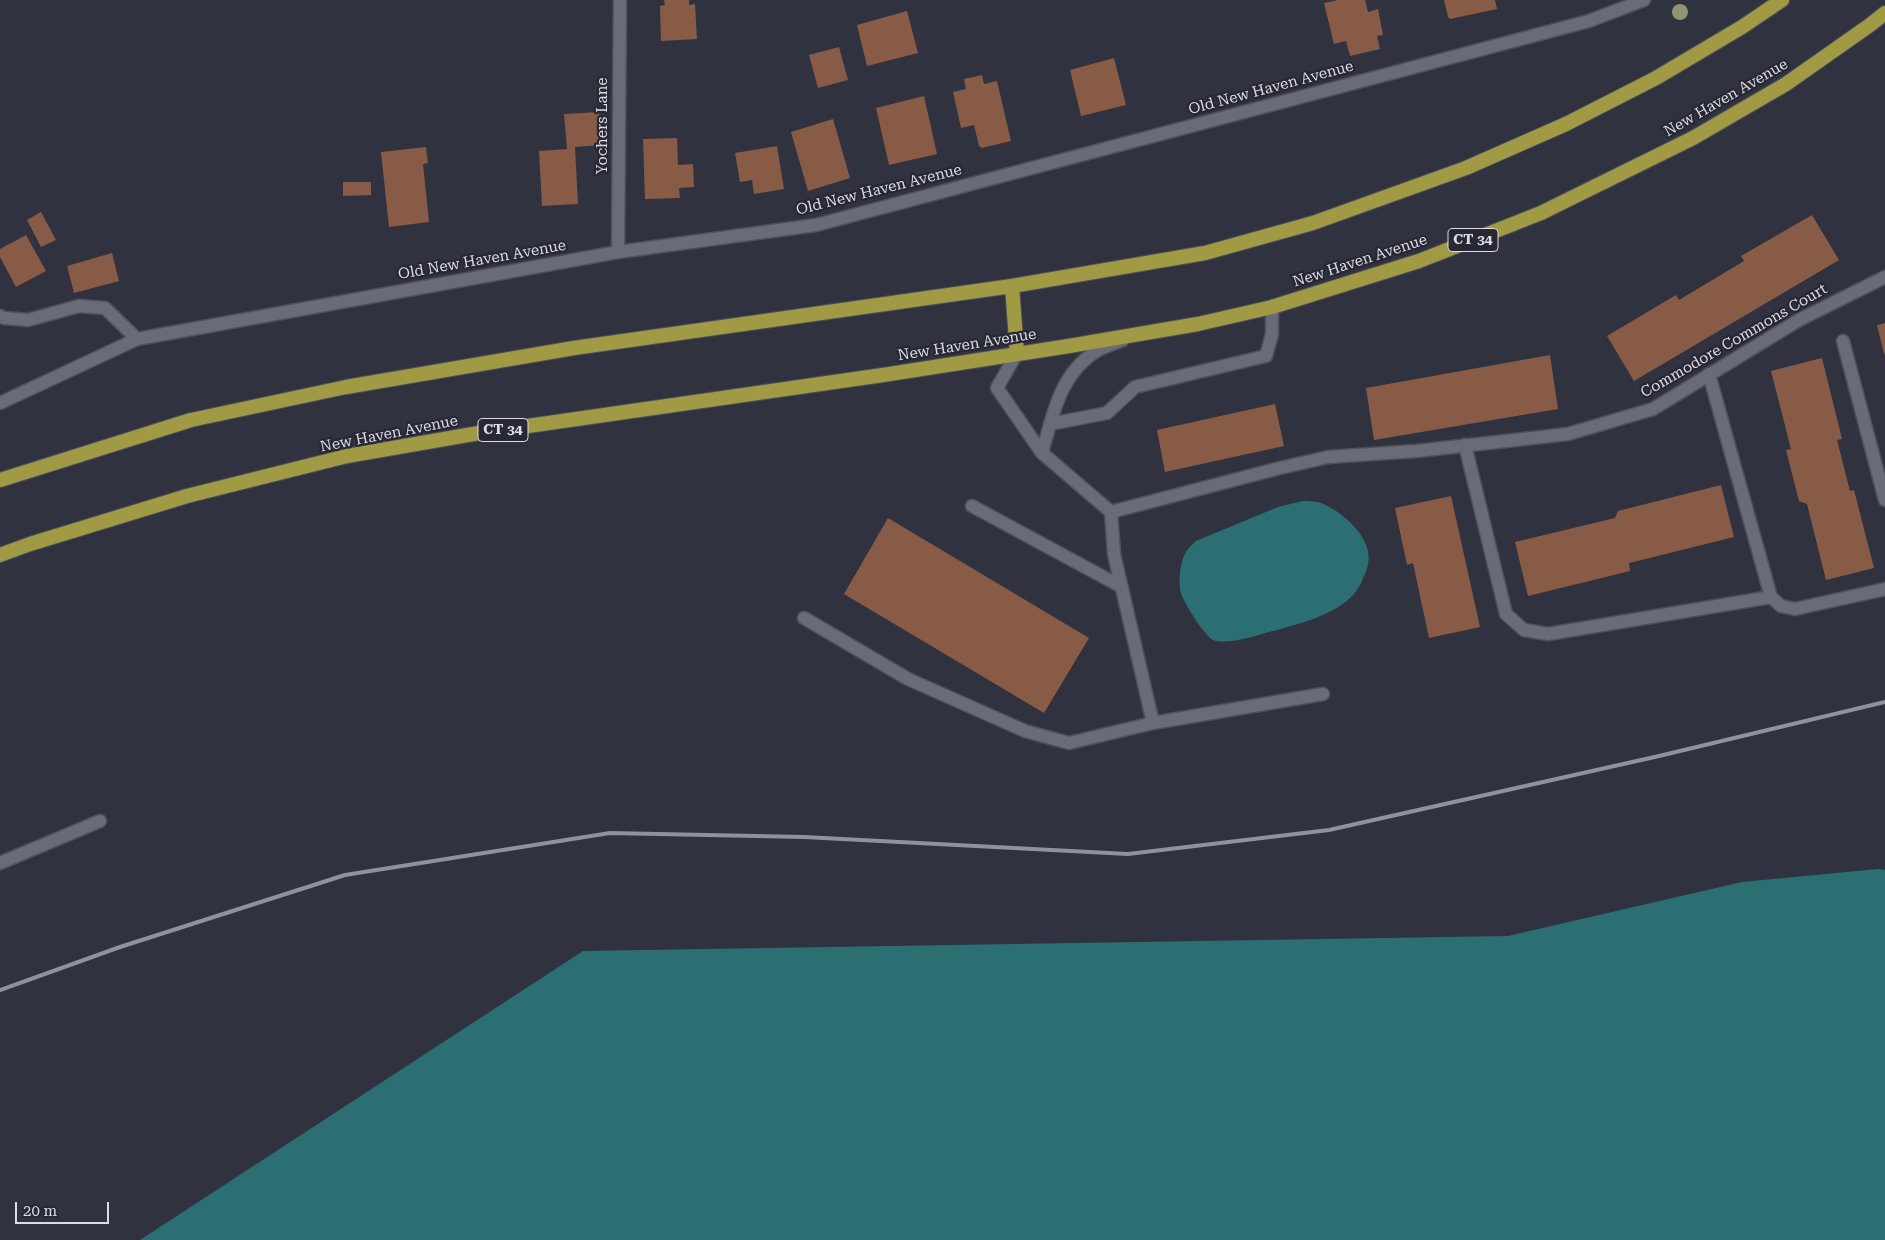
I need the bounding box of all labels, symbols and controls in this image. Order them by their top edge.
street label: New Haven Avenue [1661,55,1791,141]
street label: Old New Haven Avenue [1187,57,1355,119]
street label: Yochers Lane [594,77,612,175]
street label: Old New Haven Avenue [794,161,964,219]
road number: CT 34 [1448,228,1498,252]
street label: New Haven Avenue [1291,231,1429,291]
street label: Old New Haven Avenue [397,236,567,284]
street label: Commodore Commons Court [1638,280,1830,402]
street label: New Haven Avenue [896,325,1038,365]
street label: New Haven Avenue [319,412,459,456]
road number: CT 34 [478,418,528,442]
scale bar [18,1192,111,1224]
text: 20 m [23,1202,57,1220]

